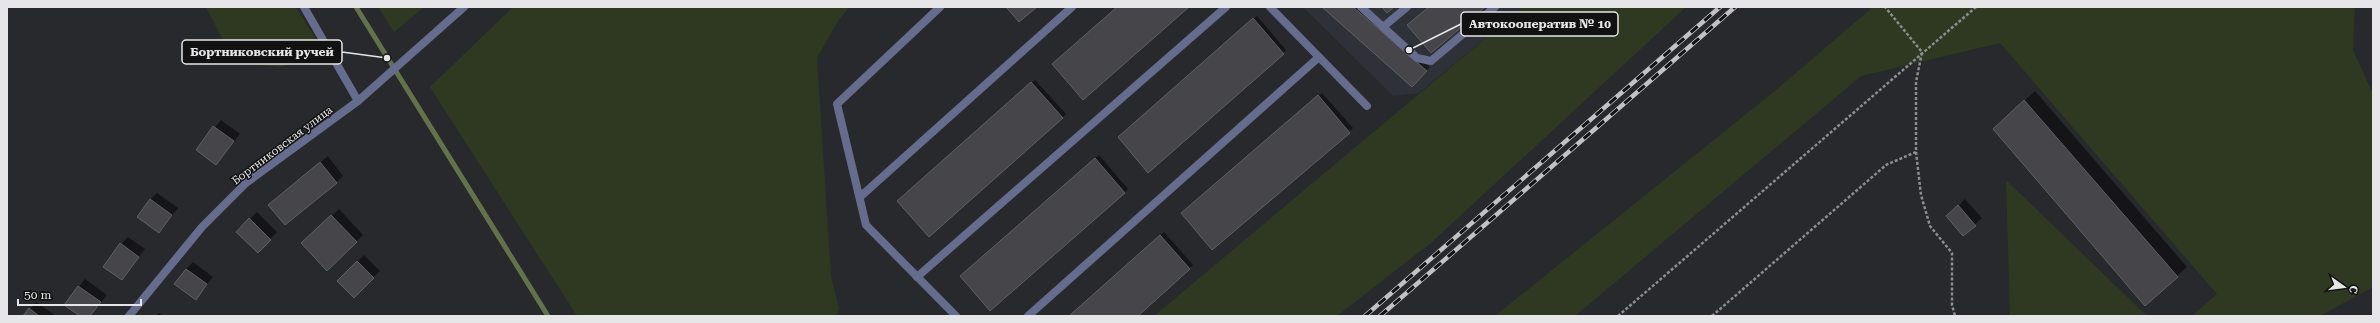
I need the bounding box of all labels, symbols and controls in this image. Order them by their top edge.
callout: Автокооператив № 10 [1461,12,1618,36]
text: Автокооператив № 10 [1469,17,1611,31]
callout: Бортниковский ручей [182,40,342,64]
text: Бортниковский ручей [190,45,334,59]
street label: Бортниковская улица [229,103,335,187]
north arrow [2324,267,2364,307]
scale bar [18,281,141,307]
text: С [2346,284,2360,295]
text: 50 m [24,288,51,302]

